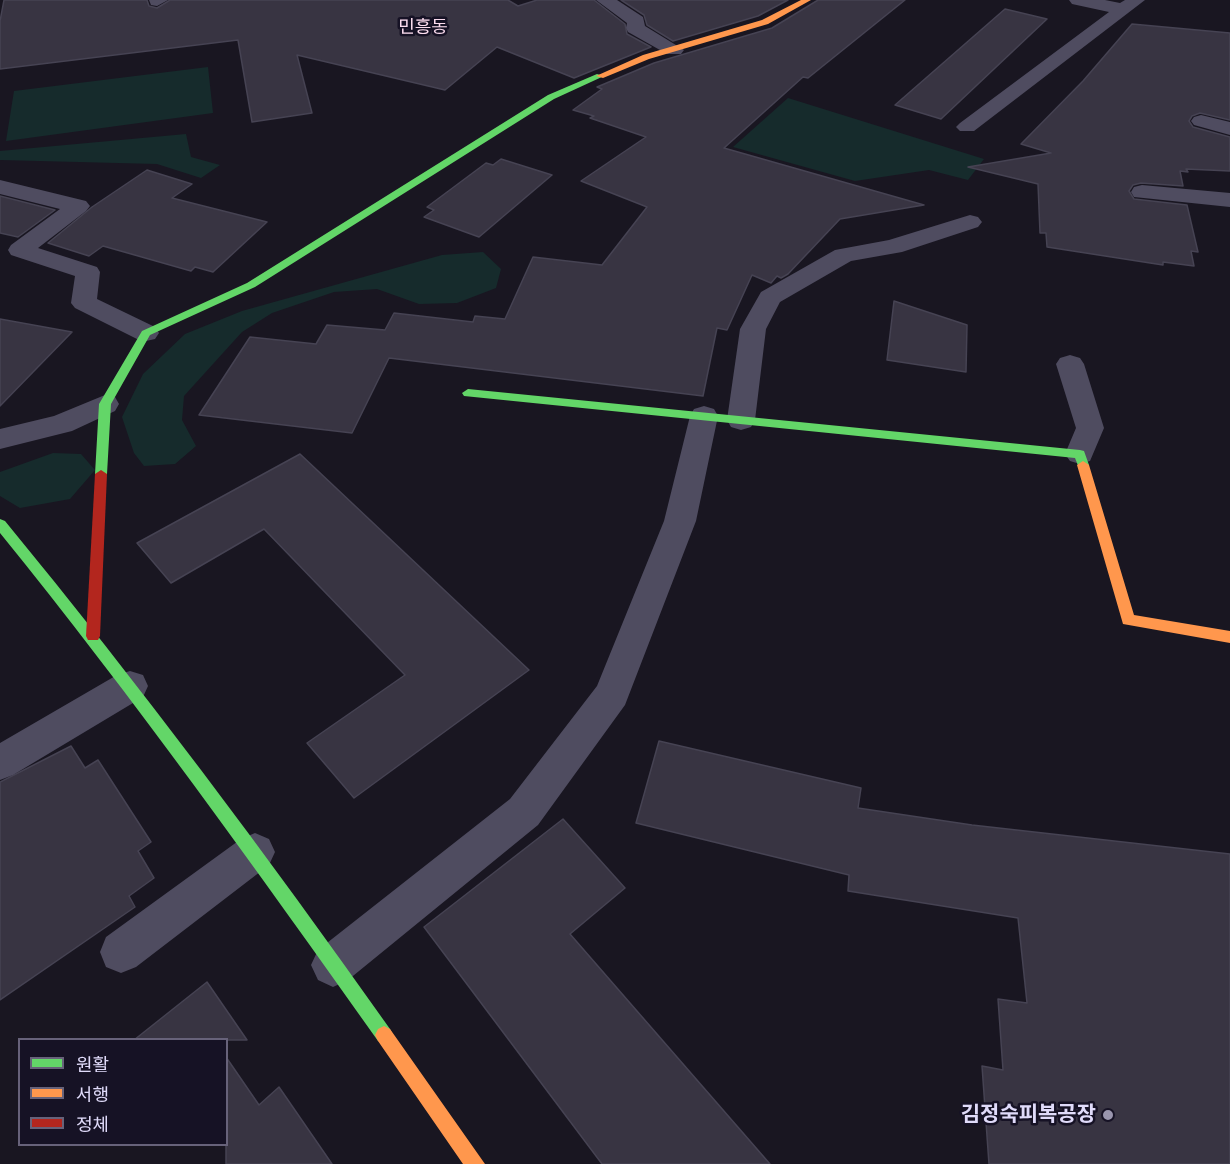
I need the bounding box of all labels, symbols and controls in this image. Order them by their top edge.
district label: 민흥동 [398,17,448,39]
legend [18,1038,228,1146]
text: 원활 [76,1054,109,1075]
text: 서행 [76,1084,109,1105]
place label: 김정숙피복공장 [961,1102,1096,1128]
marker: 김정숙피복공장 [1101,1108,1115,1122]
text: 정체 [76,1114,109,1135]

